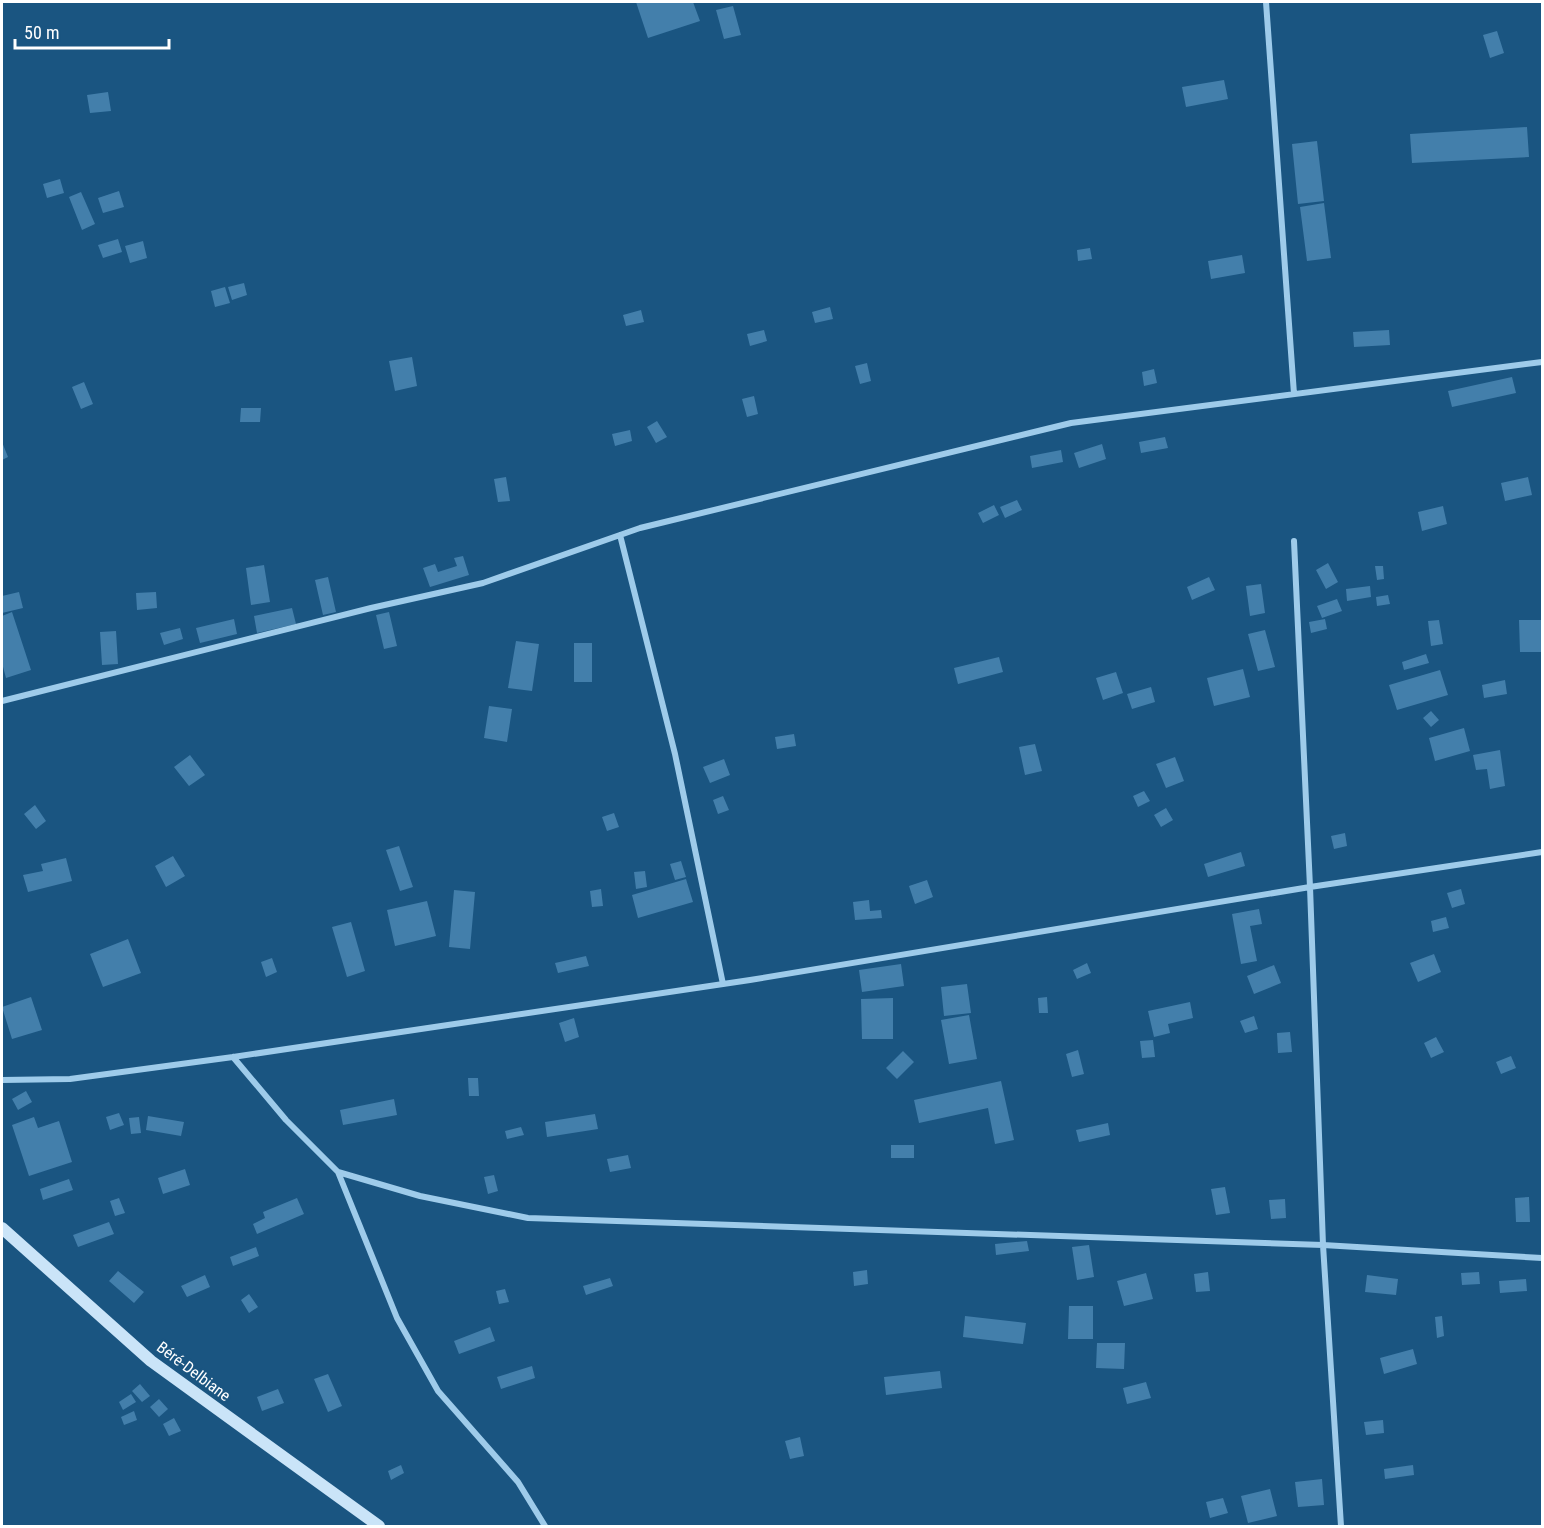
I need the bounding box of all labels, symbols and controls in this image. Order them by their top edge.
scale bar [15,12,170,50]
text: 50 m [24,22,59,43]
street label: Béré-Delbiane [153,1338,234,1405]

